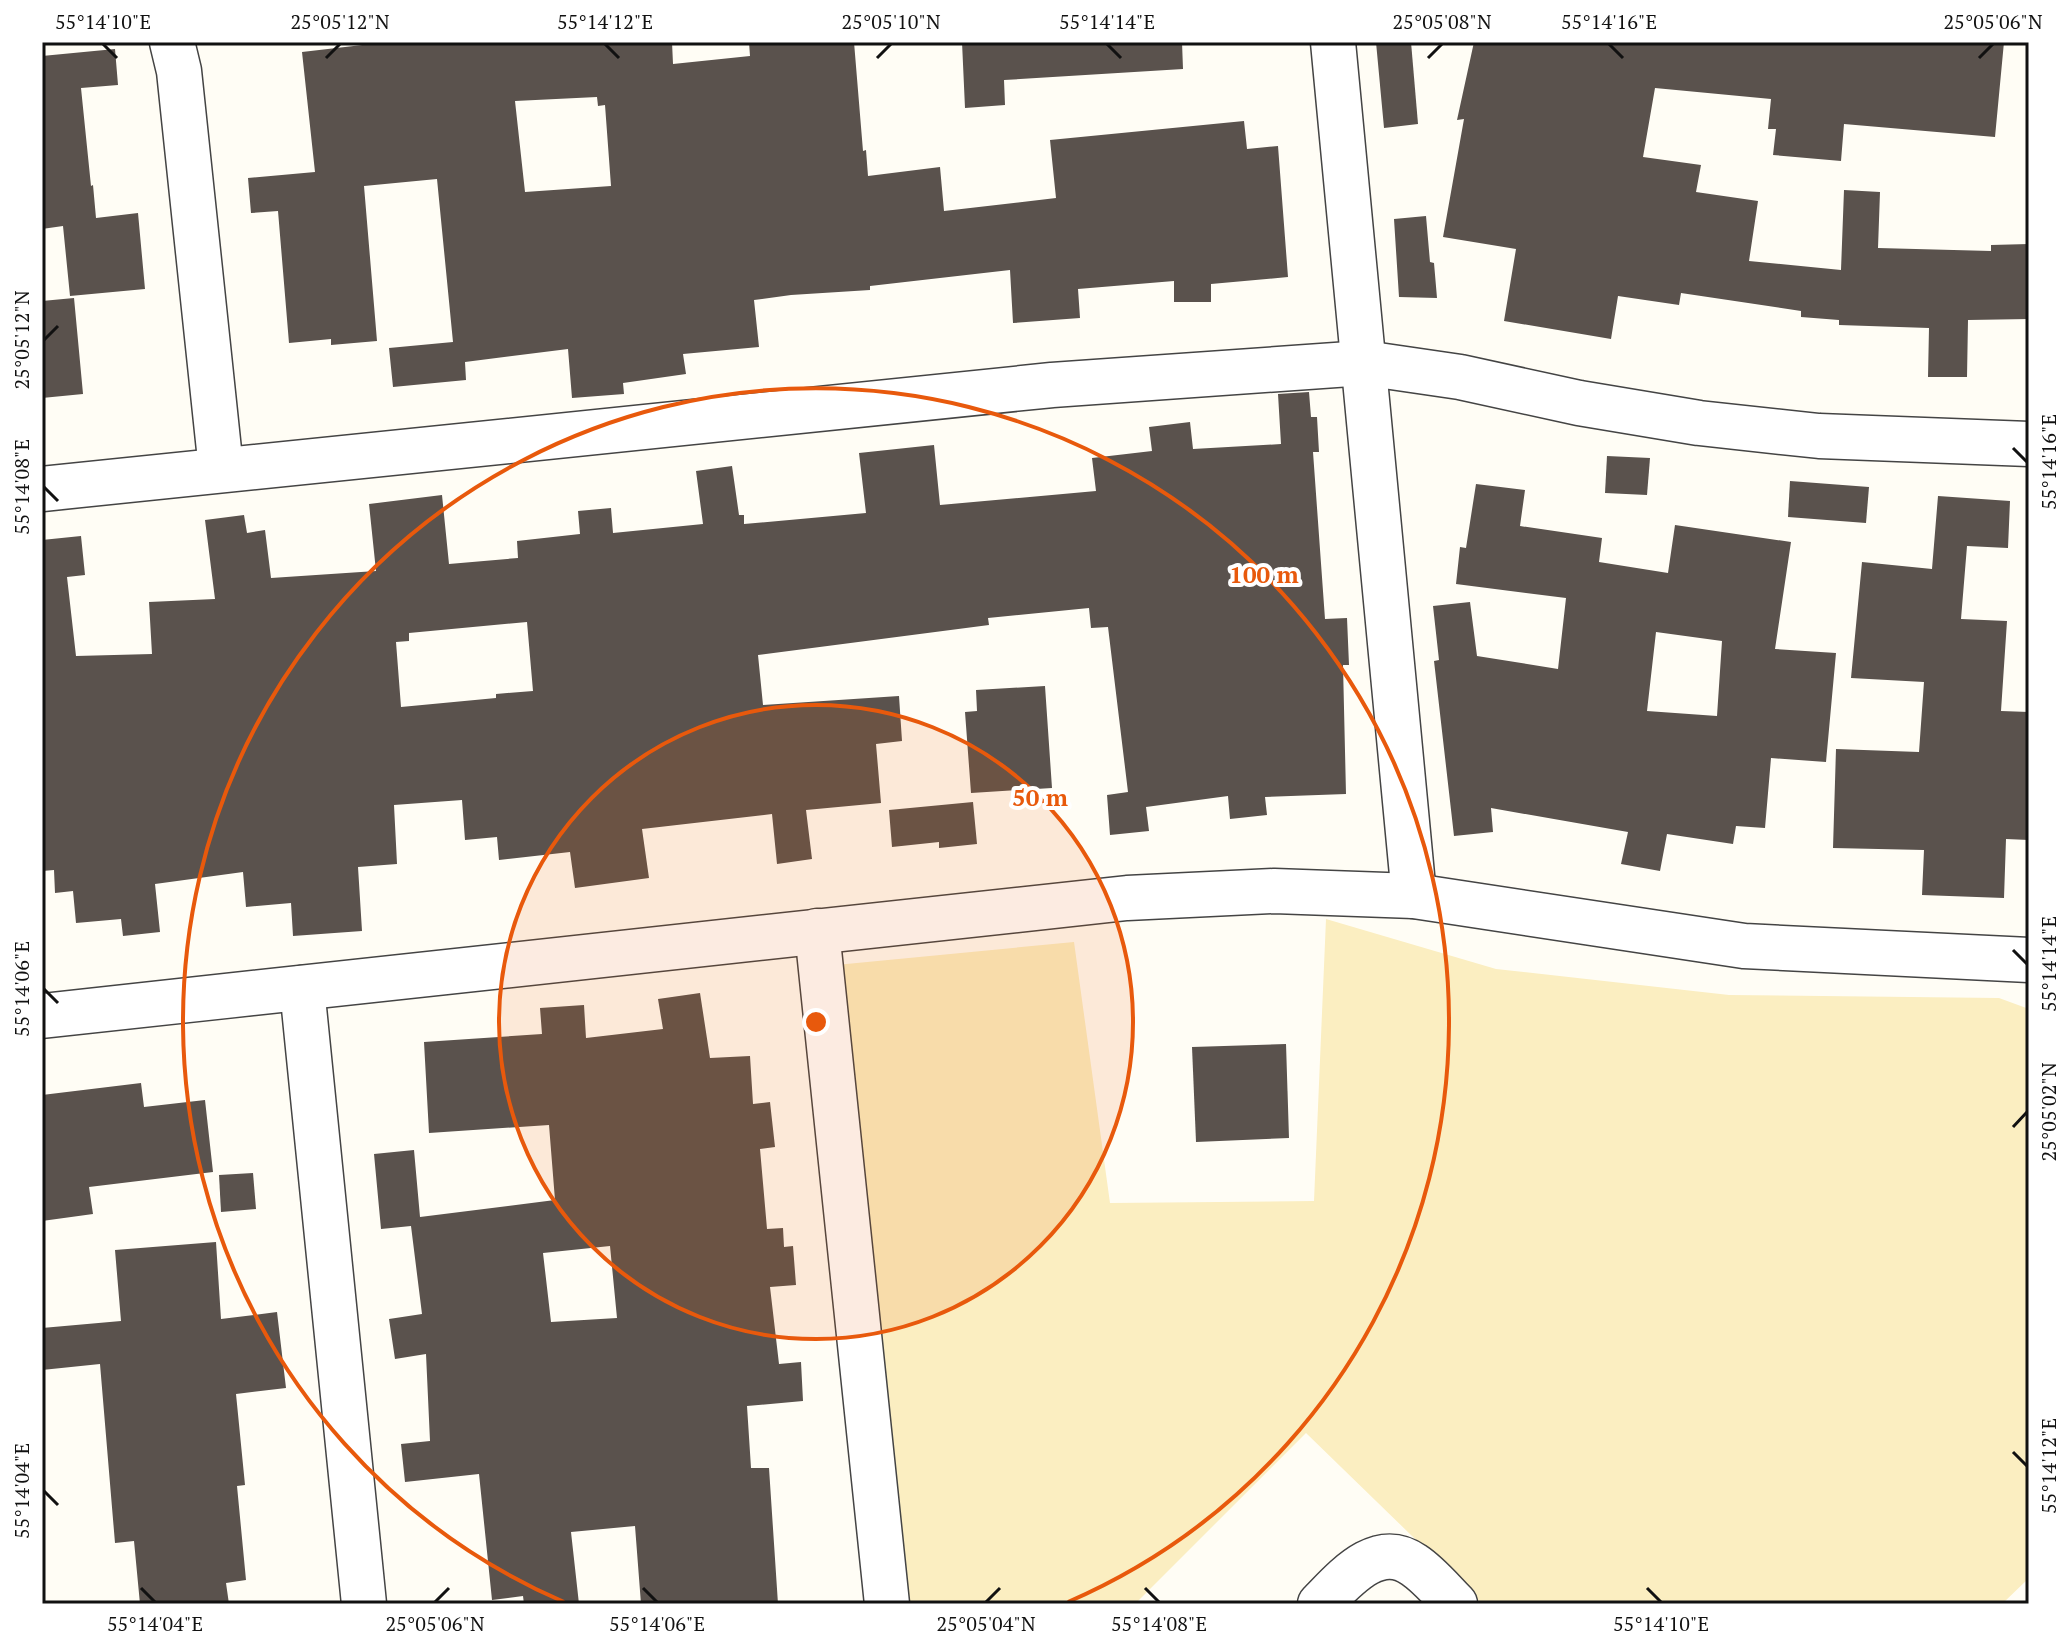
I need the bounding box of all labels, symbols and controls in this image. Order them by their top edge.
text: 55°14'10"E [55,8,151,35]
text: 25°05'12"N [290,8,390,35]
text: 55°14'12"E [557,8,653,35]
text: 25°05'10"N [841,8,941,35]
text: 55°14'14"E [1059,8,1155,35]
text: 25°05'08"N [1392,8,1492,35]
text: 55°14'16"E [1561,8,1657,35]
text: 25°05'06"N [1943,8,2043,35]
text: 25°05'12"N [8,290,35,390]
text: 55°14'16"E [2035,414,2062,510]
text: 55°14'08"E [8,439,35,535]
text: 100 m [1229,558,1299,590]
text: 50 m [1012,781,1068,813]
text: 55°14'14"E [2035,916,2062,1012]
text: 55°14'06"E [8,941,35,1037]
centre of rings [802,1008,830,1036]
text: 25°05'02"N [2035,1062,2062,1162]
text: 55°14'12"E [2035,1418,2062,1514]
text: 55°14'04"E [8,1443,35,1539]
text: 55°14'04"E [107,1610,203,1637]
text: 25°05'06"N [385,1610,485,1637]
text: 55°14'06"E [609,1610,705,1637]
text: 25°05'04"N [936,1610,1036,1637]
text: 55°14'08"E [1111,1610,1207,1637]
text: 55°14'10"E [1613,1610,1709,1637]

